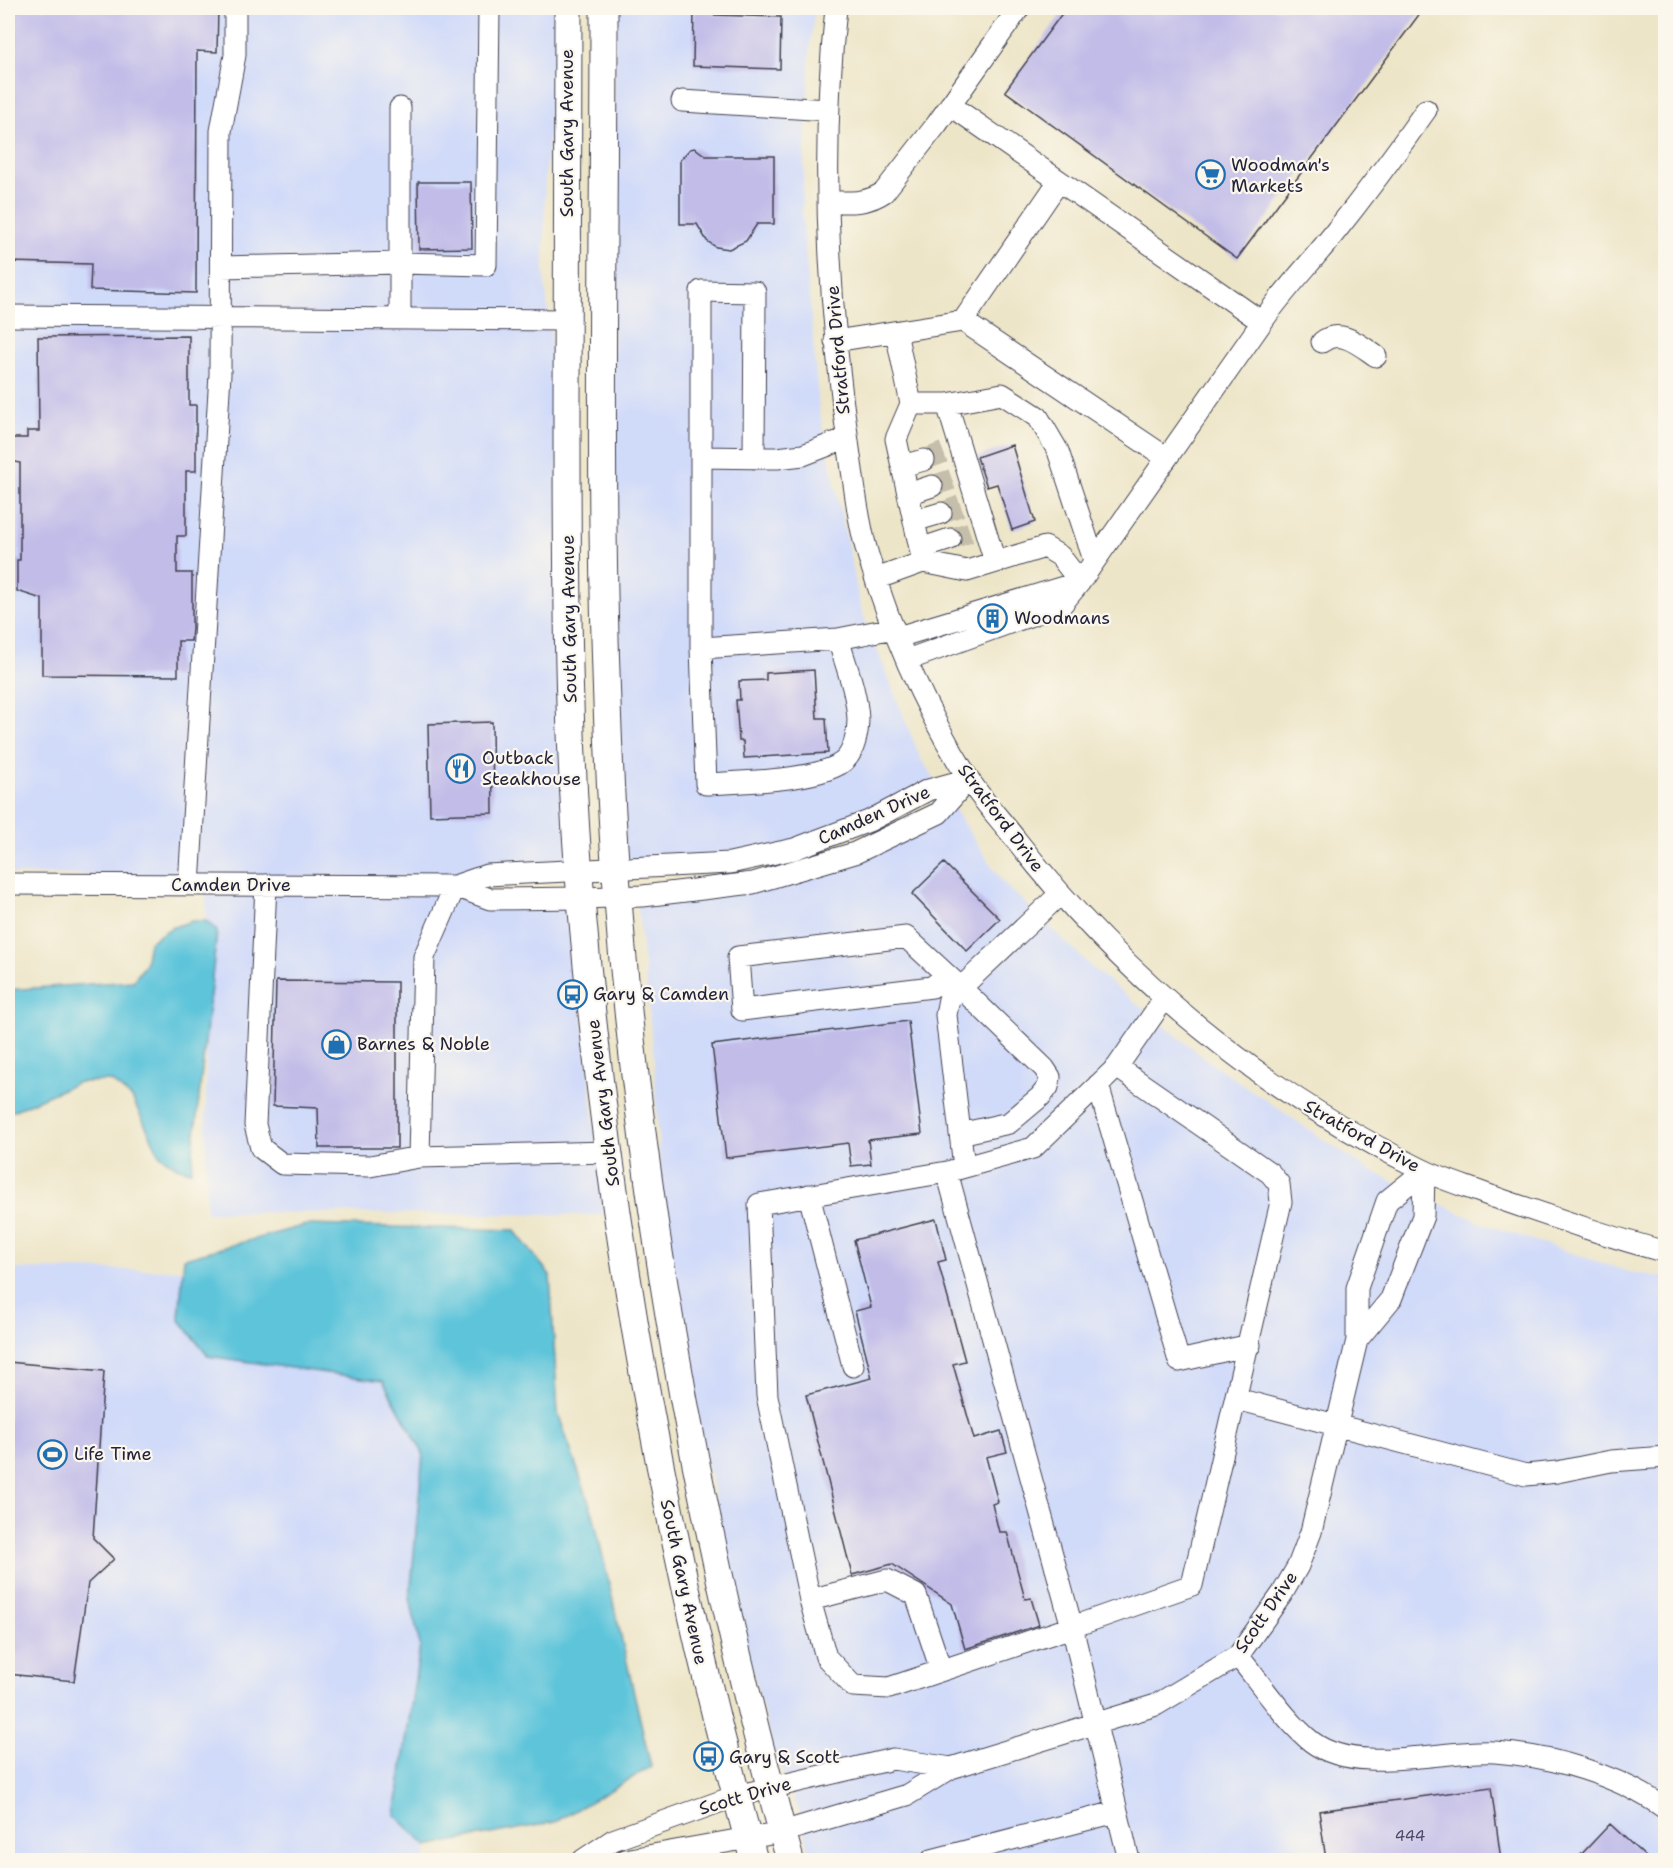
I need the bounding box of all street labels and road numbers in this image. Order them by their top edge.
street label: South Gary Avenue [555,49,579,217]
street label: Stratford Drive [820,284,856,416]
street label: South Gary Avenue [556,535,582,703]
street label: Stratford Drive [952,759,1050,877]
street label: Camden Drive [814,780,934,850]
street label: Camden Drive [171,873,291,897]
street label: South Gary Avenue [581,1018,625,1188]
street label: Stratford Drive [1300,1094,1424,1178]
street label: South Gary Avenue [655,1497,713,1667]
street label: Scott Drive [1229,1566,1303,1658]
street label: Scott Drive [696,1771,794,1821]

